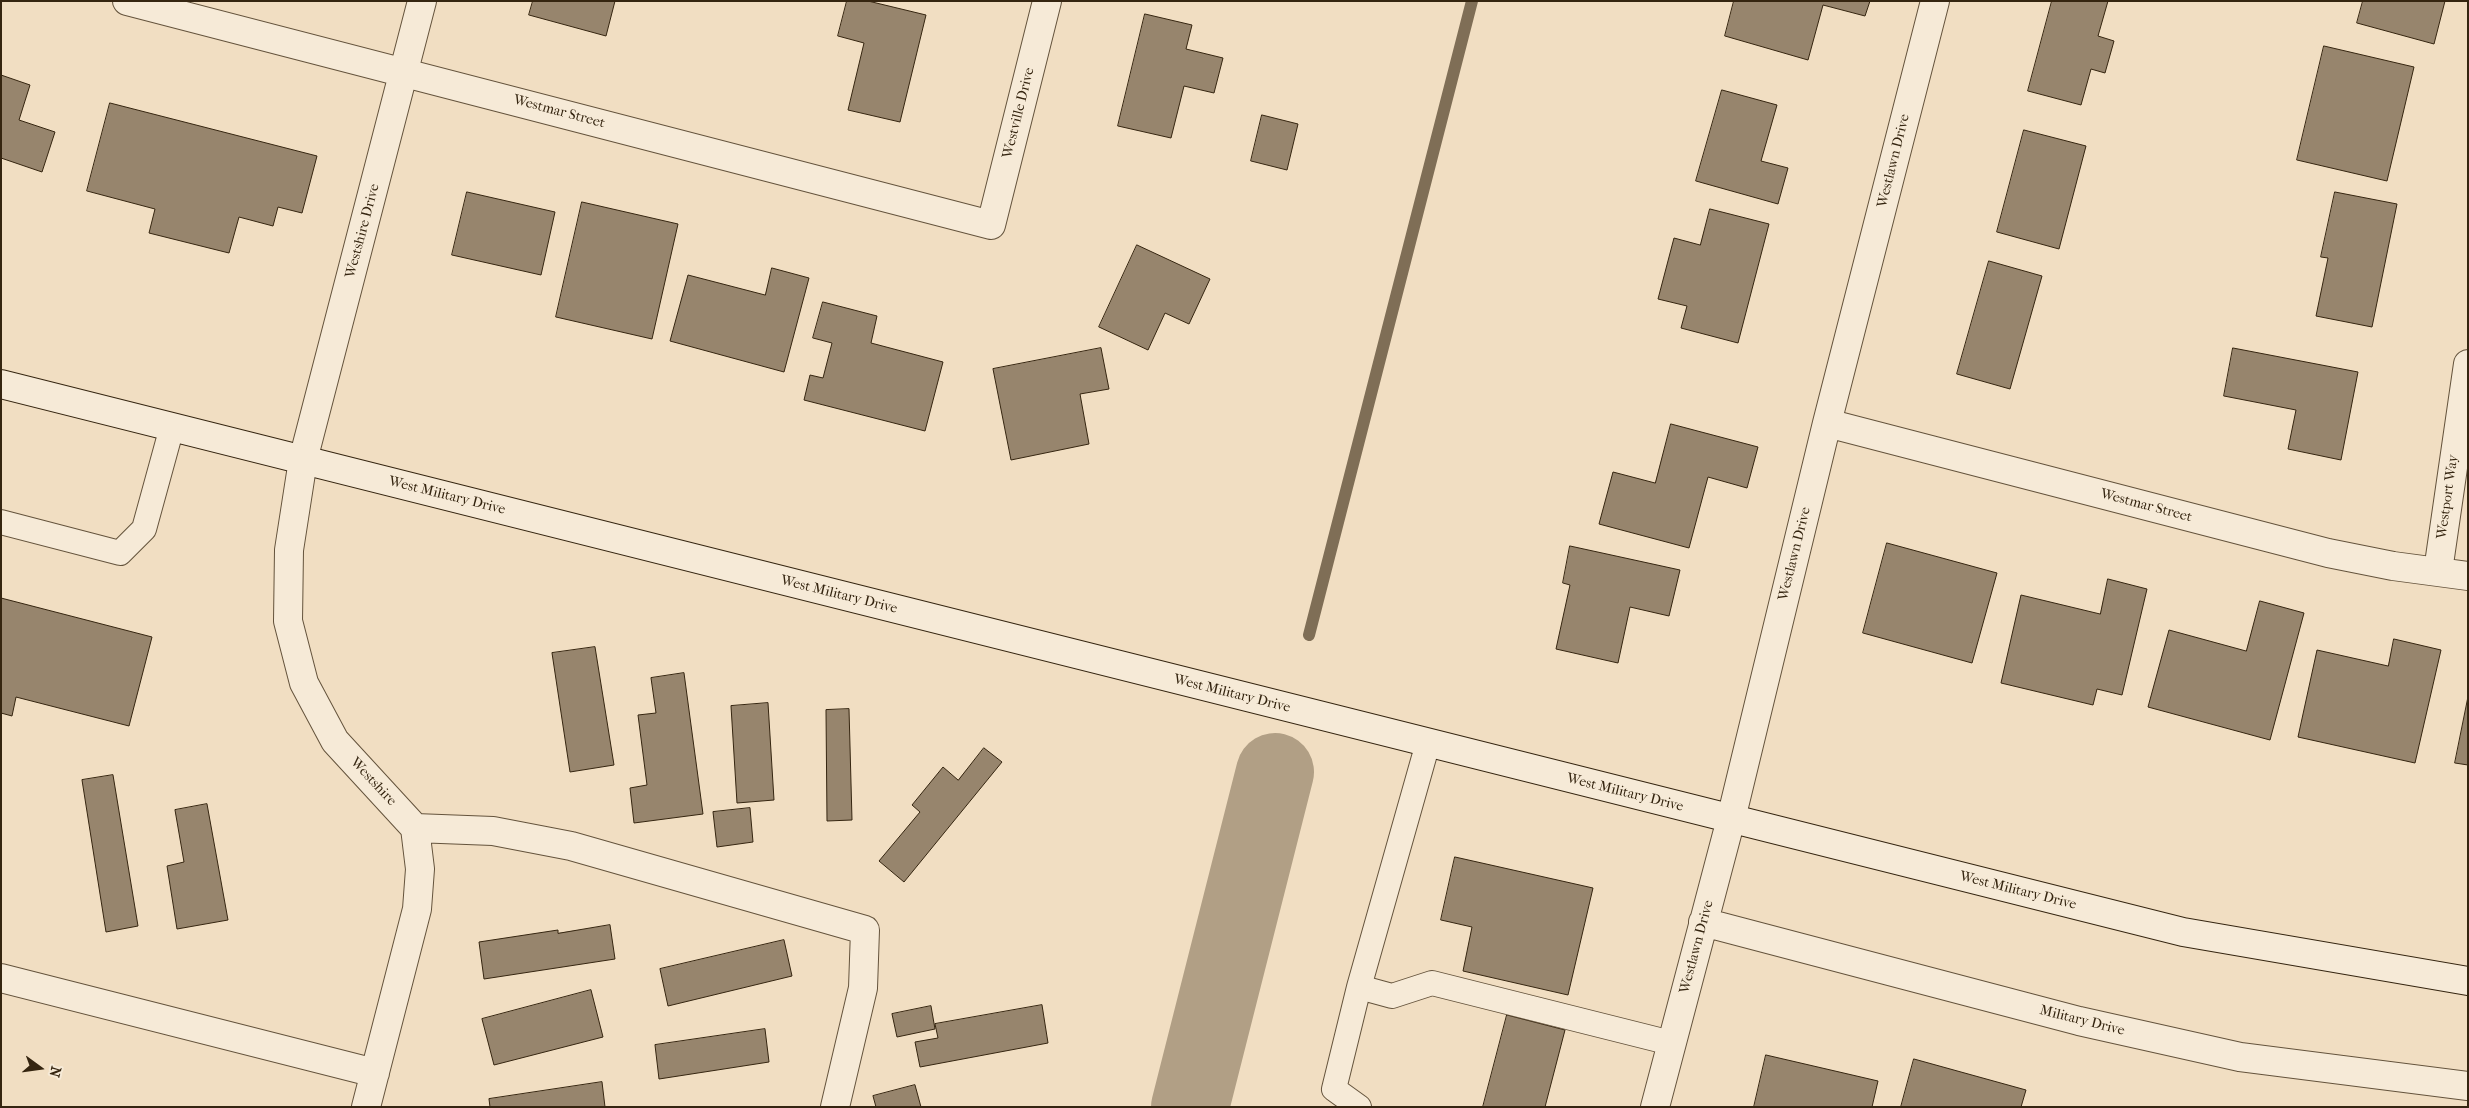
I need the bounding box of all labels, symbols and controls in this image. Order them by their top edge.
street label: Westville Drive [1000,66,1038,160]
street label: Westmar Street [511,92,607,132]
street label: Westlawn Drive [1874,113,1914,209]
street label: Westshire Drive [342,182,384,280]
street label: Westport Way [2434,454,2462,540]
street label: West Military Drive [387,473,507,519]
street label: Westmar Street [2098,486,2194,526]
street label: Westlawn Drive [1775,506,1815,602]
street label: West Military Drive [779,572,899,618]
street label: West Military Drive [1172,671,1292,717]
street label: Westshire [346,754,400,810]
street label: West Military Drive [1565,770,1685,816]
street label: West Military Drive [1958,868,2078,914]
street label: Westlawn Drive [1676,899,1718,995]
street label: Military Drive [2038,1002,2126,1040]
north arrow [15,1043,65,1093]
text: N [46,1065,65,1079]

